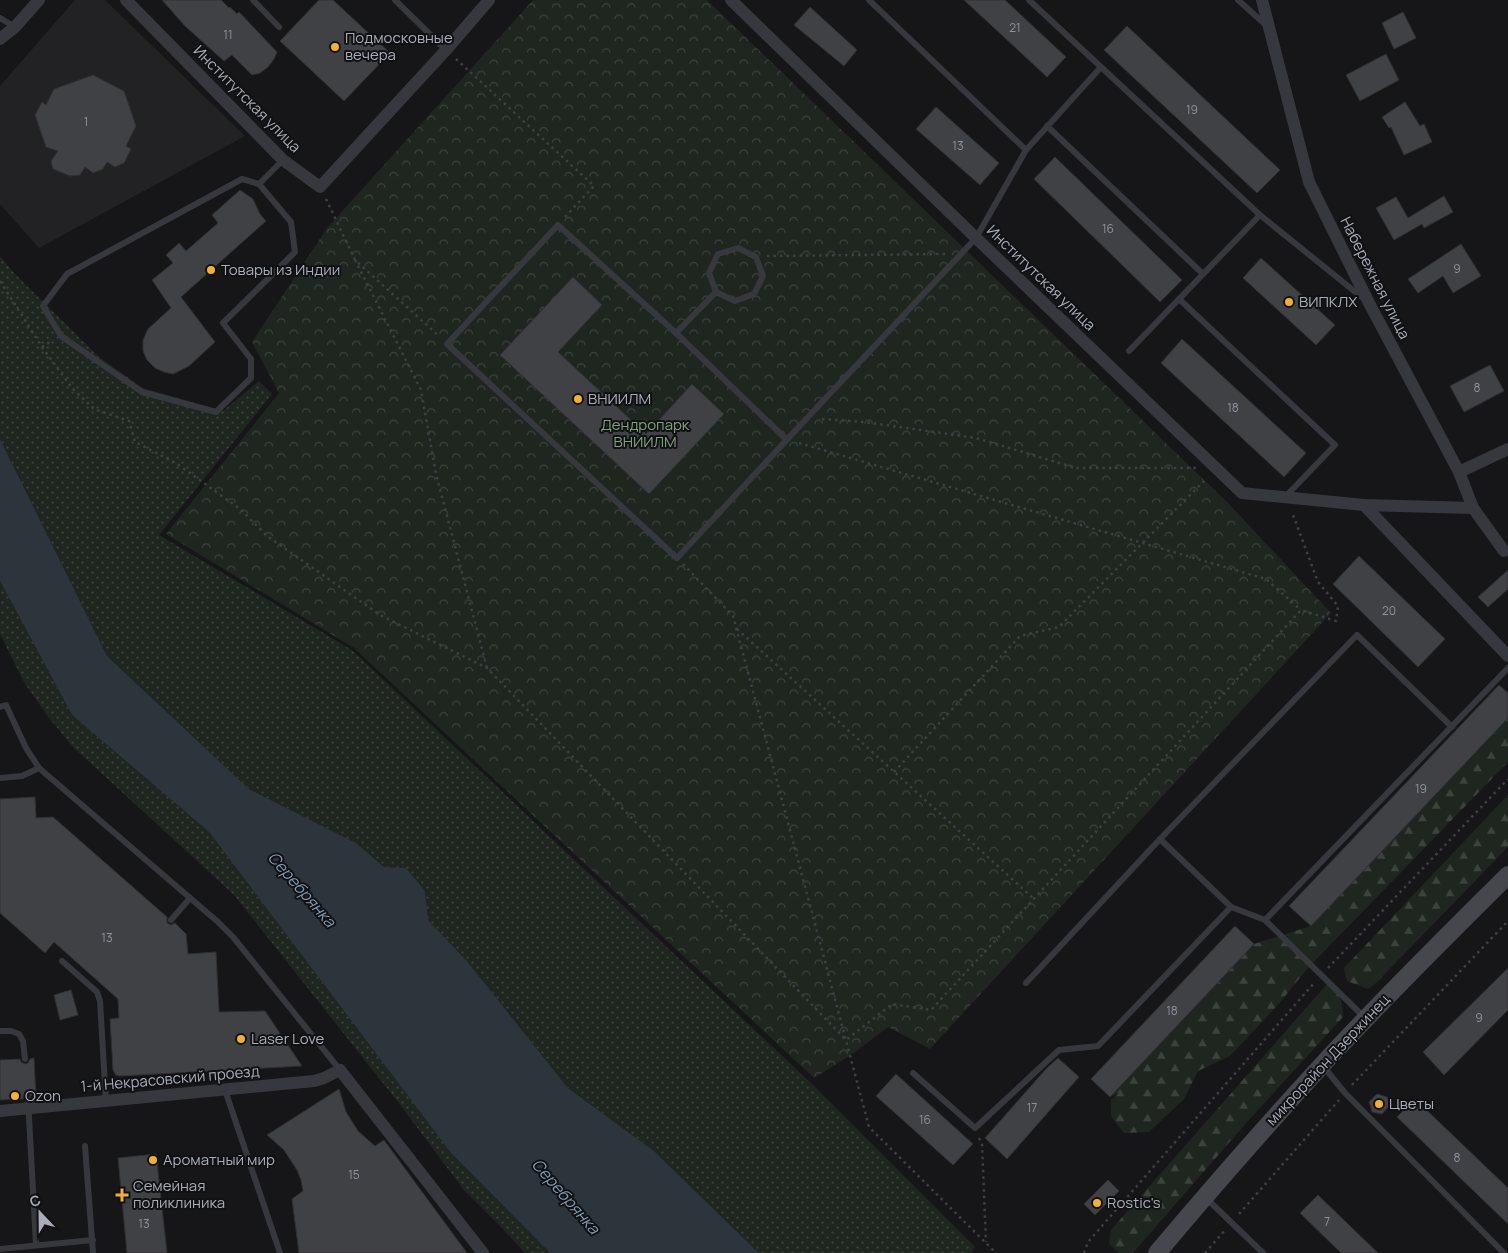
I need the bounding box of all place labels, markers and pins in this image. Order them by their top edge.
place label: Подмосковные вечера [345,27,453,65]
marker: Подмосковные вечера [329,41,341,53]
place label: Товары из Индии [221,259,340,280]
marker: Товары из Индии [205,264,217,276]
place label: ВИПКЛХ [1299,291,1357,312]
marker: ВИПКЛХ [1283,296,1295,308]
place label: ВНИИЛМ [588,388,651,409]
marker: ВНИИЛМ [572,393,584,405]
place label: Laser Love [251,1028,325,1049]
marker: Laser Love [235,1033,247,1045]
place label: Ozon [25,1085,61,1106]
marker: Ozon [9,1090,21,1102]
place label: Цветы [1389,1093,1434,1114]
marker: Цветы [1373,1098,1385,1110]
place label: Ароматный мир [163,1149,275,1170]
marker: Ароматный мир [147,1154,159,1166]
place label: Семейная поликлиника [133,1175,225,1213]
marker: Семейная поликлиника [115,1188,129,1202]
place label: Rostic's [1107,1192,1161,1213]
marker: Rostic's [1091,1197,1103,1209]

